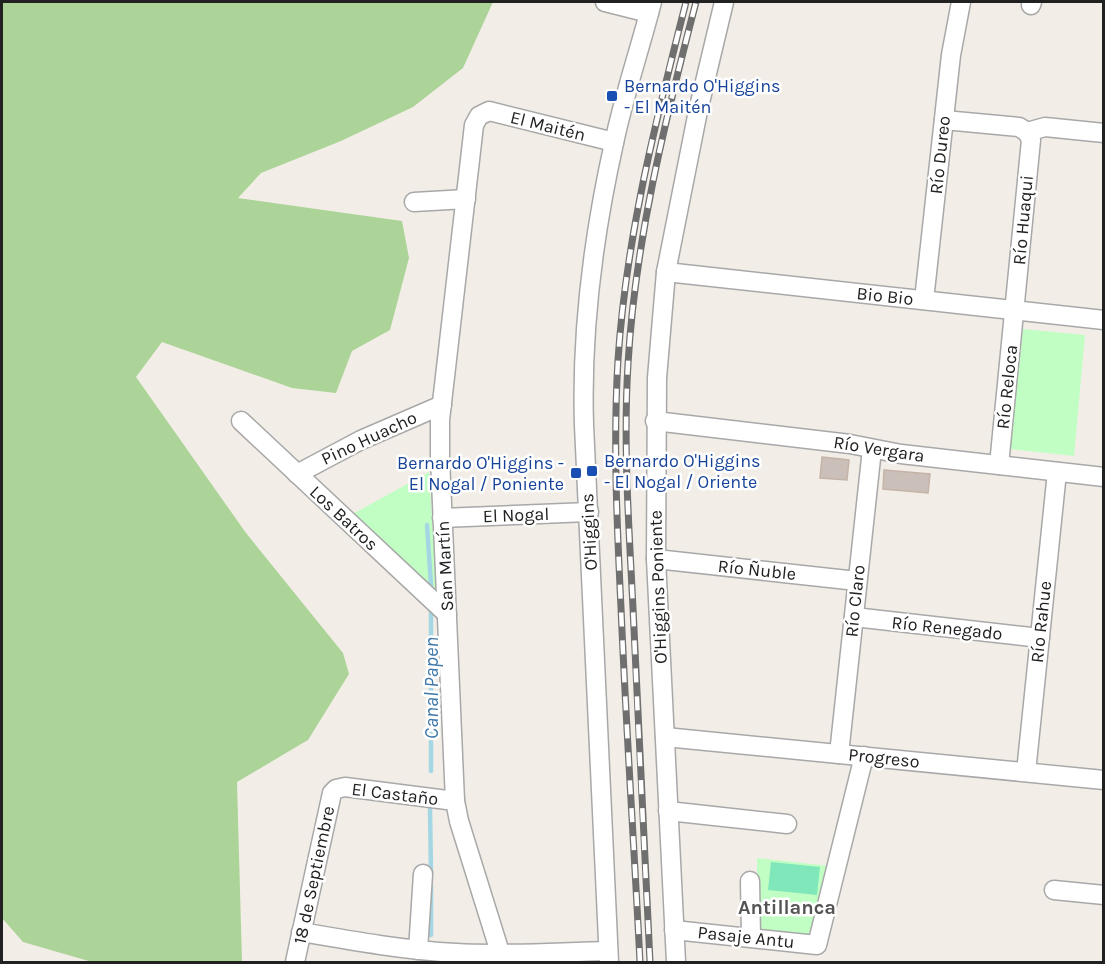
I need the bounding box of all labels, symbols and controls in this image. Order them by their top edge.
place label: Bernardo O'Higgins - El Maitén [624,75,780,118]
marker: Bernardo O'Higgins - El Maitén [605,89,619,103]
street label: El Maitén [508,106,588,146]
street label: Río Dureo [925,115,955,195]
street label: Río Huaqui [1008,174,1038,266]
street label: Bio Bio [855,282,915,310]
street label: Río Reloca [992,344,1022,430]
street label: Pino Huacho [318,406,420,470]
street label: Río Vergara [832,431,926,467]
place label: Bernardo O'Higgins - El Nogal / Oriente [604,450,760,493]
place label: Bernardo O'Higgins - El Nogal / Poniente [397,452,564,495]
marker: Bernardo O'Higgins - El Nogal / Oriente [585,464,599,478]
marker: Bernardo O'Higgins - El Nogal / Poniente [569,466,583,480]
street label: Los Batros [305,481,383,555]
street label: O'Higgins [576,493,602,571]
street label: El Nogal [482,503,550,527]
street label: O'Higgins Poniente [644,510,672,664]
street label: San Martín [432,520,458,612]
street label: Río Ñuble [717,555,797,585]
street label: Río Claro [840,564,870,638]
street label: Río Rahue [1026,580,1056,664]
street label: Río Renegado [890,611,1004,645]
water label: Canal Papen [420,637,443,739]
street label: Progreso [847,743,921,773]
street label: El Castaño [350,778,440,810]
street label: 18 de Septiembre [289,804,339,946]
district label: Antillanca [738,896,836,919]
street label: Pasaje Antu [696,921,796,953]

